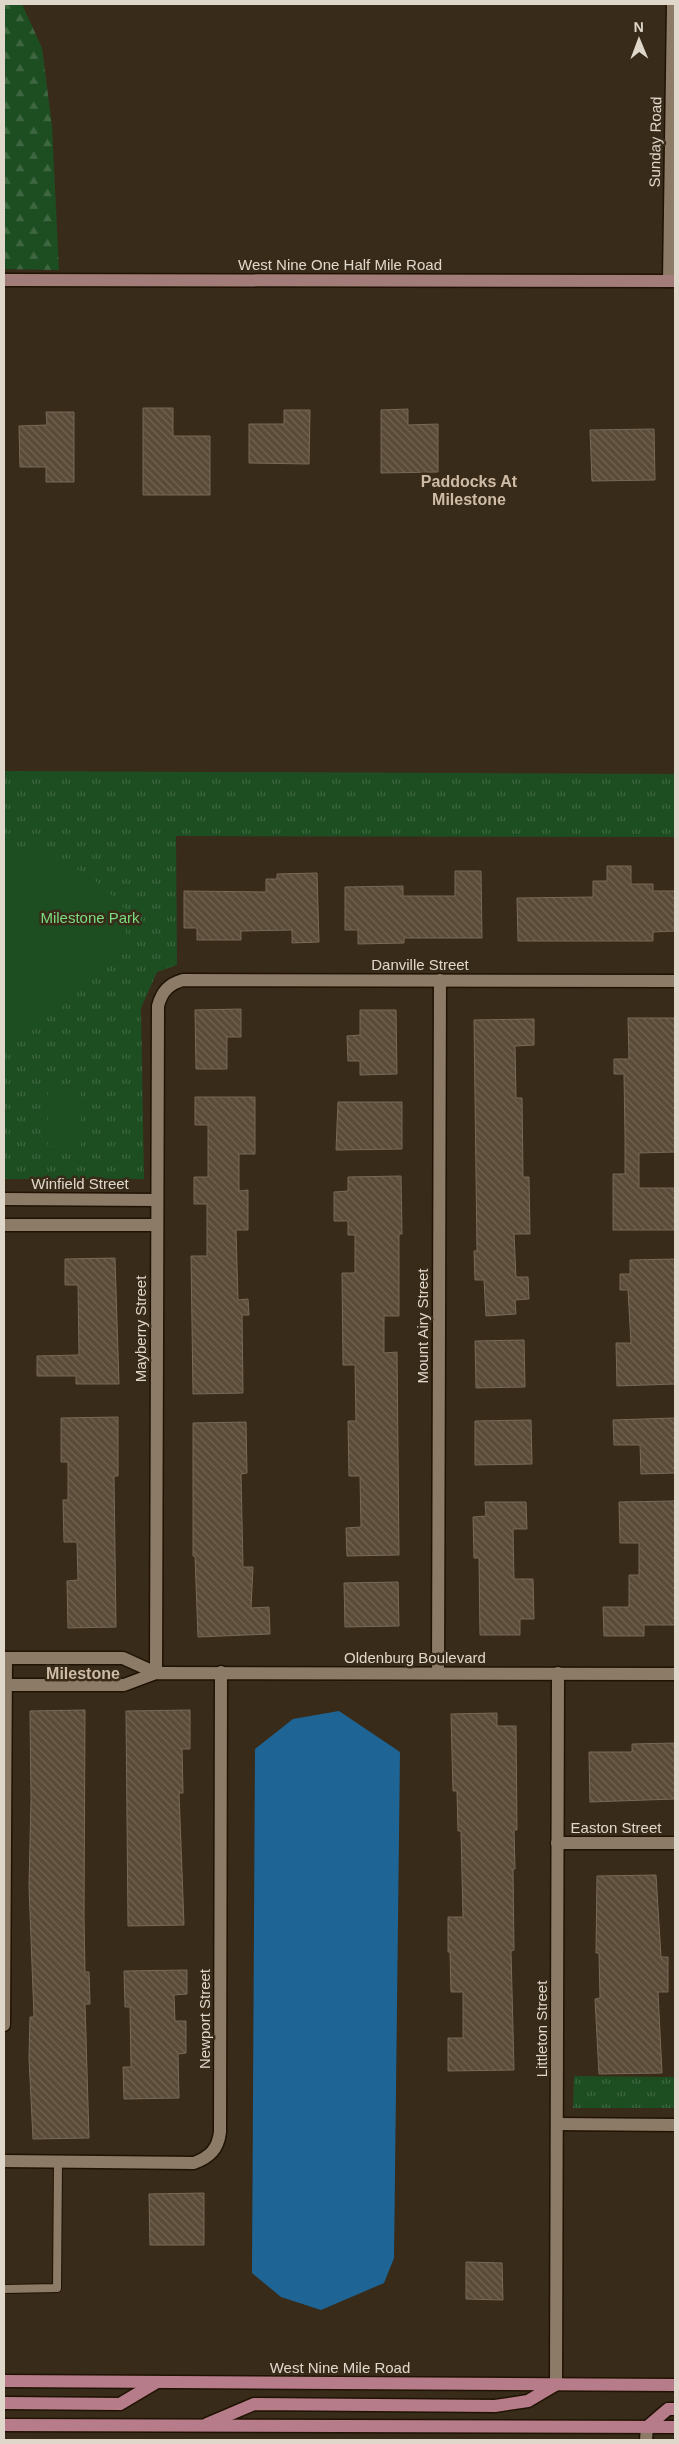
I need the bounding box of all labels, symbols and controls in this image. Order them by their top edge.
north arrow [614,15,664,65]
text: N [634,19,644,35]
street label: Sunday Road [646,96,664,188]
street label: West Nine One Half Mile Road [238,256,442,273]
district label: Paddocks At Milestone [421,473,518,508]
park label: Milestone Park [40,909,140,926]
street label: Danville Street [371,956,470,973]
street label: Winfield Street [31,1175,130,1192]
street label: Mount Airy Street [414,1268,431,1384]
street label: Mayberry Street [132,1275,149,1382]
street label: Oldenburg Boulevard [344,1649,486,1666]
district label: Milestone [46,1665,120,1682]
street label: Easton Street [571,1819,662,1836]
street label: Newport Street [196,1968,213,2069]
street label: Littleton Street [533,1980,550,2077]
street label: West Nine Mile Road [270,2359,410,2376]

